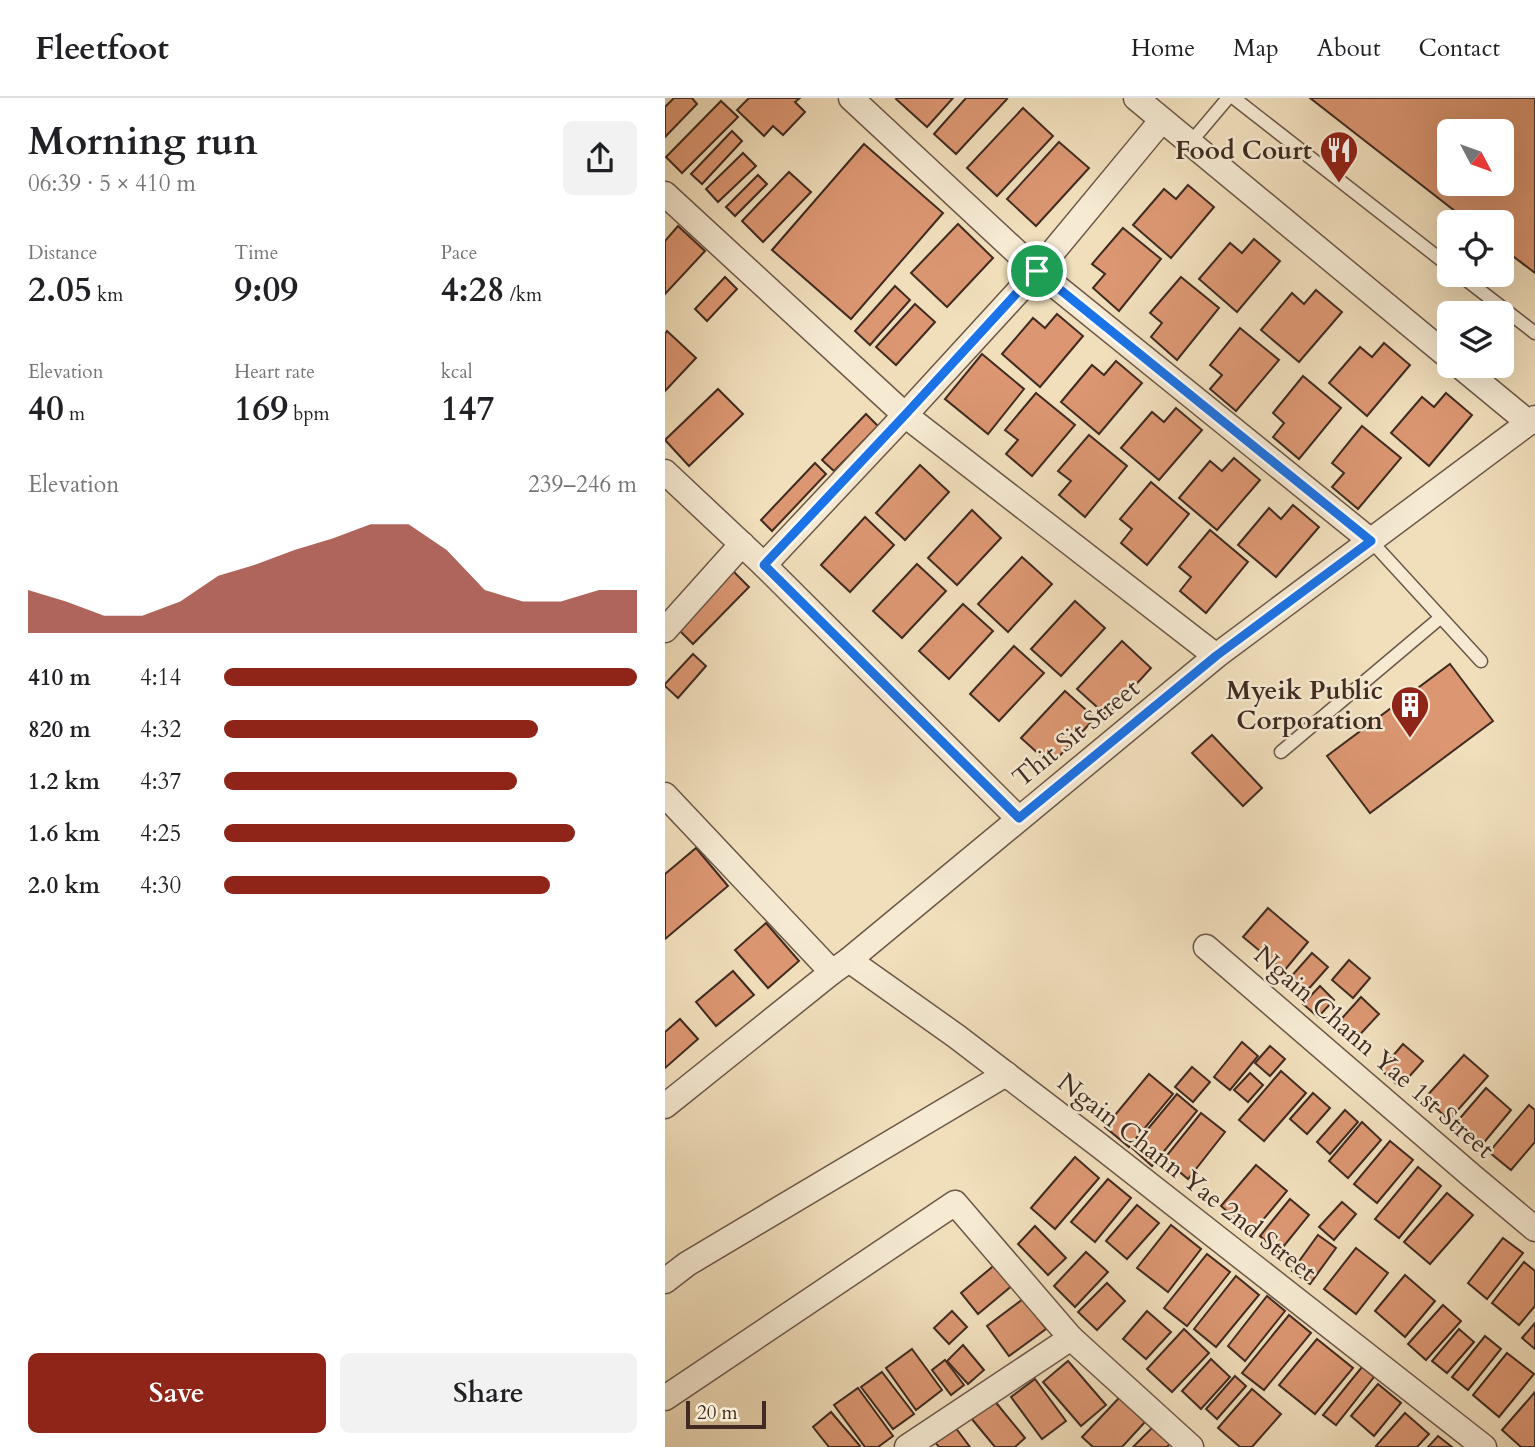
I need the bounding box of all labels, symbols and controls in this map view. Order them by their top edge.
text: Fleetfoot [35,26,169,71]
text: Home [1131,32,1195,65]
text: Map [1233,32,1279,65]
text: About [1317,32,1381,65]
text: Contact [1419,32,1500,65]
text: Morning run [28,116,258,168]
north arrow [1437,119,1514,196]
map controls [1437,119,1514,378]
button: share [563,121,637,195]
restaurant icon: Food Court [1318,129,1360,184]
place label: Food Court [1175,133,1312,168]
text: 06:39 · 5 × 410 m [28,168,196,199]
button: locate [1437,210,1514,287]
text: Distance [28,240,97,266]
text: Time [234,240,278,266]
text: Pace [441,240,477,266]
pin [1007,241,1067,301]
icon: arrive [1018,252,1056,290]
text: 2.05 [28,266,92,314]
text: 9:09 [234,266,298,314]
text: 4:28 [441,266,505,314]
text: km [92,282,123,308]
text: /km [505,282,542,308]
button: layers [1437,301,1514,378]
text: Elevation [28,359,103,385]
text: Heart rate [234,359,315,385]
text: kcal [441,359,473,385]
text: 40 [28,385,64,433]
text: 169 [234,385,288,433]
text: 147 [441,385,494,433]
text: m [64,401,85,427]
text: bpm [288,401,330,427]
text: Elevation [28,469,119,500]
text: 239–246 m [528,469,637,500]
text: 410 m [28,662,91,693]
text: 4:14 [140,662,181,693]
street label: Thit Sit Street [1005,671,1147,795]
place label: Myeik Public Corporation [1226,673,1383,738]
building icon: Myeik Public Corporation [1389,684,1431,739]
text: 820 m [28,714,91,745]
text: 4:32 [140,714,181,745]
text: 1.2 km [28,766,100,797]
text: 4:37 [140,766,181,797]
text: 1.6 km [28,818,100,849]
text: 4:25 [140,818,181,849]
text: 2.0 km [28,870,100,901]
text: 4:30 [140,870,181,901]
street label: Ngain Chann Yae 1st Street [1246,938,1502,1166]
street label: Ngain Chann Yae 2nd Street [1050,1065,1324,1289]
button: Save [28,1353,326,1433]
button: Share [340,1353,637,1433]
scale bar [686,1398,767,1430]
text: 20 m [697,1400,738,1426]

